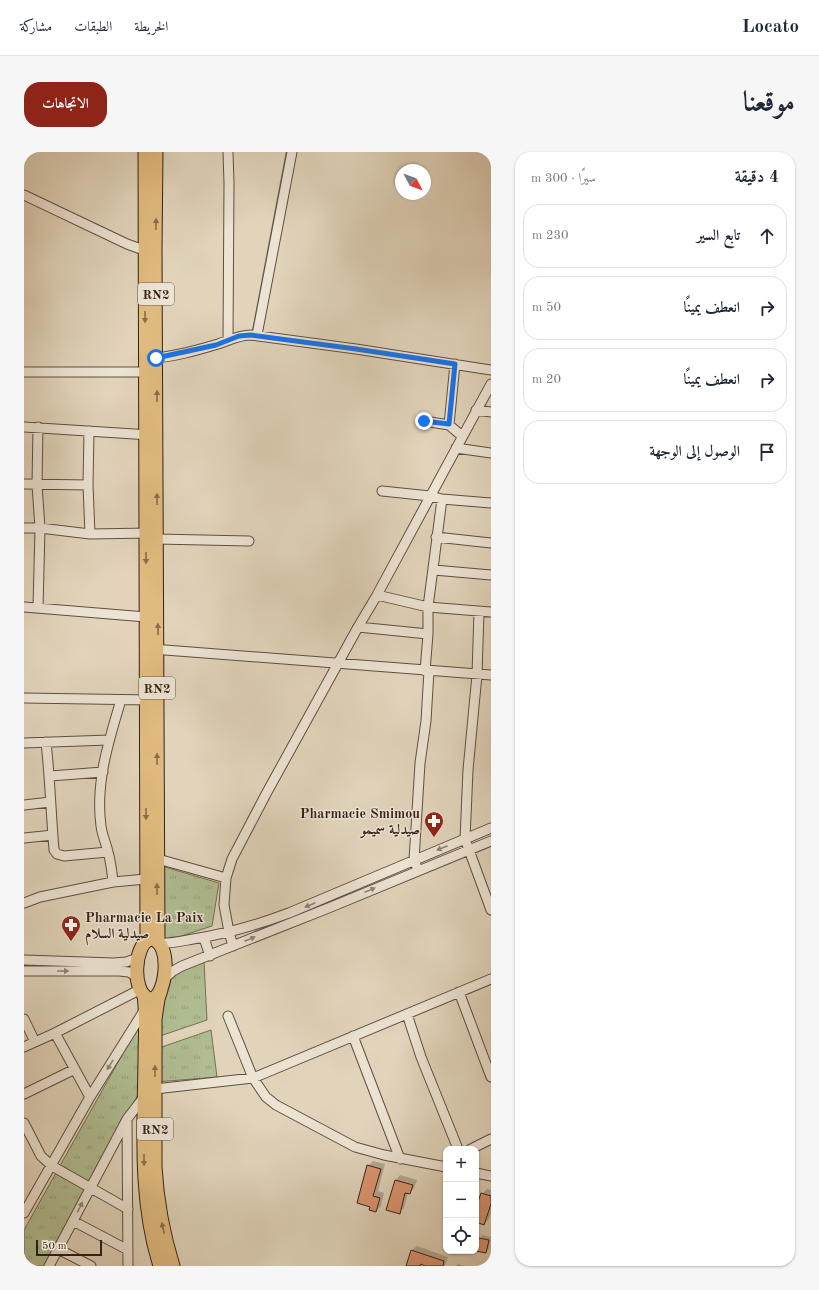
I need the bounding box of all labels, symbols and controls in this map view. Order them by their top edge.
text: Locato [742,18,799,37]
text: مشاركة [20,20,52,34]
text: الطبقات [74,20,112,34]
text: الخريطة [134,20,168,34]
button: الاتجاهات [24,82,107,127]
text: موقعنا [743,90,795,118]
north arrow [395,164,431,200]
text: 4 دقيقة [735,169,779,186]
text: سيرًا · 300 m [531,172,596,185]
one-way arrow [152,218,159,230]
icon: ahead [756,225,778,247]
text: 230 m [532,229,569,242]
text: تابع السير [697,229,740,244]
road number: RN2 [138,283,174,305]
icon: right [756,297,778,319]
text: 50 m [532,301,561,314]
text: انعطف يمينًا [684,301,740,316]
one-way arrow [142,311,148,324]
route start [147,349,165,367]
icon: right [756,369,778,391]
text: 20 m [532,373,561,386]
text: انعطف يمينًا [684,373,740,388]
one-way arrow [154,389,160,402]
route end [415,412,433,430]
icon: arrive [756,441,778,463]
text: الوصول إلى الوجهة [649,445,740,460]
one-way arrow [154,492,160,505]
one-way arrow [143,552,149,565]
one-way arrow [155,622,161,635]
road number: RN2 [139,677,175,699]
one-way arrow [154,752,160,765]
place label: Pharmacie Smimou صيدلية سميمو [300,807,420,838]
one-way arrow [143,808,149,821]
pharmacy icon: Pharmacie Smimou صيدلية سميمو [423,810,445,838]
one-way arrow [436,846,448,852]
one-way arrow [154,882,160,895]
one-way arrow [365,887,377,893]
one-way arrow [303,902,315,908]
place label: Pharmacie La Paix صيدلية السلام [85,911,204,946]
pharmacy icon: Pharmacie La Paix صيدلية السلام [60,914,82,942]
one-way arrow [244,936,256,942]
one-way arrow [57,968,70,974]
one-way arrow [106,1059,113,1071]
one-way arrow [152,1064,158,1077]
road number: RN2 [137,1118,173,1140]
map controls [443,1146,479,1254]
button: + [443,1146,479,1182]
one-way arrow [141,1154,147,1167]
button: − [443,1182,479,1218]
one-way arrow [77,1201,83,1213]
button: locate [443,1218,479,1254]
one-way arrow [159,1222,165,1234]
scale bar [36,1238,102,1257]
text: 50 m [42,1241,67,1252]

